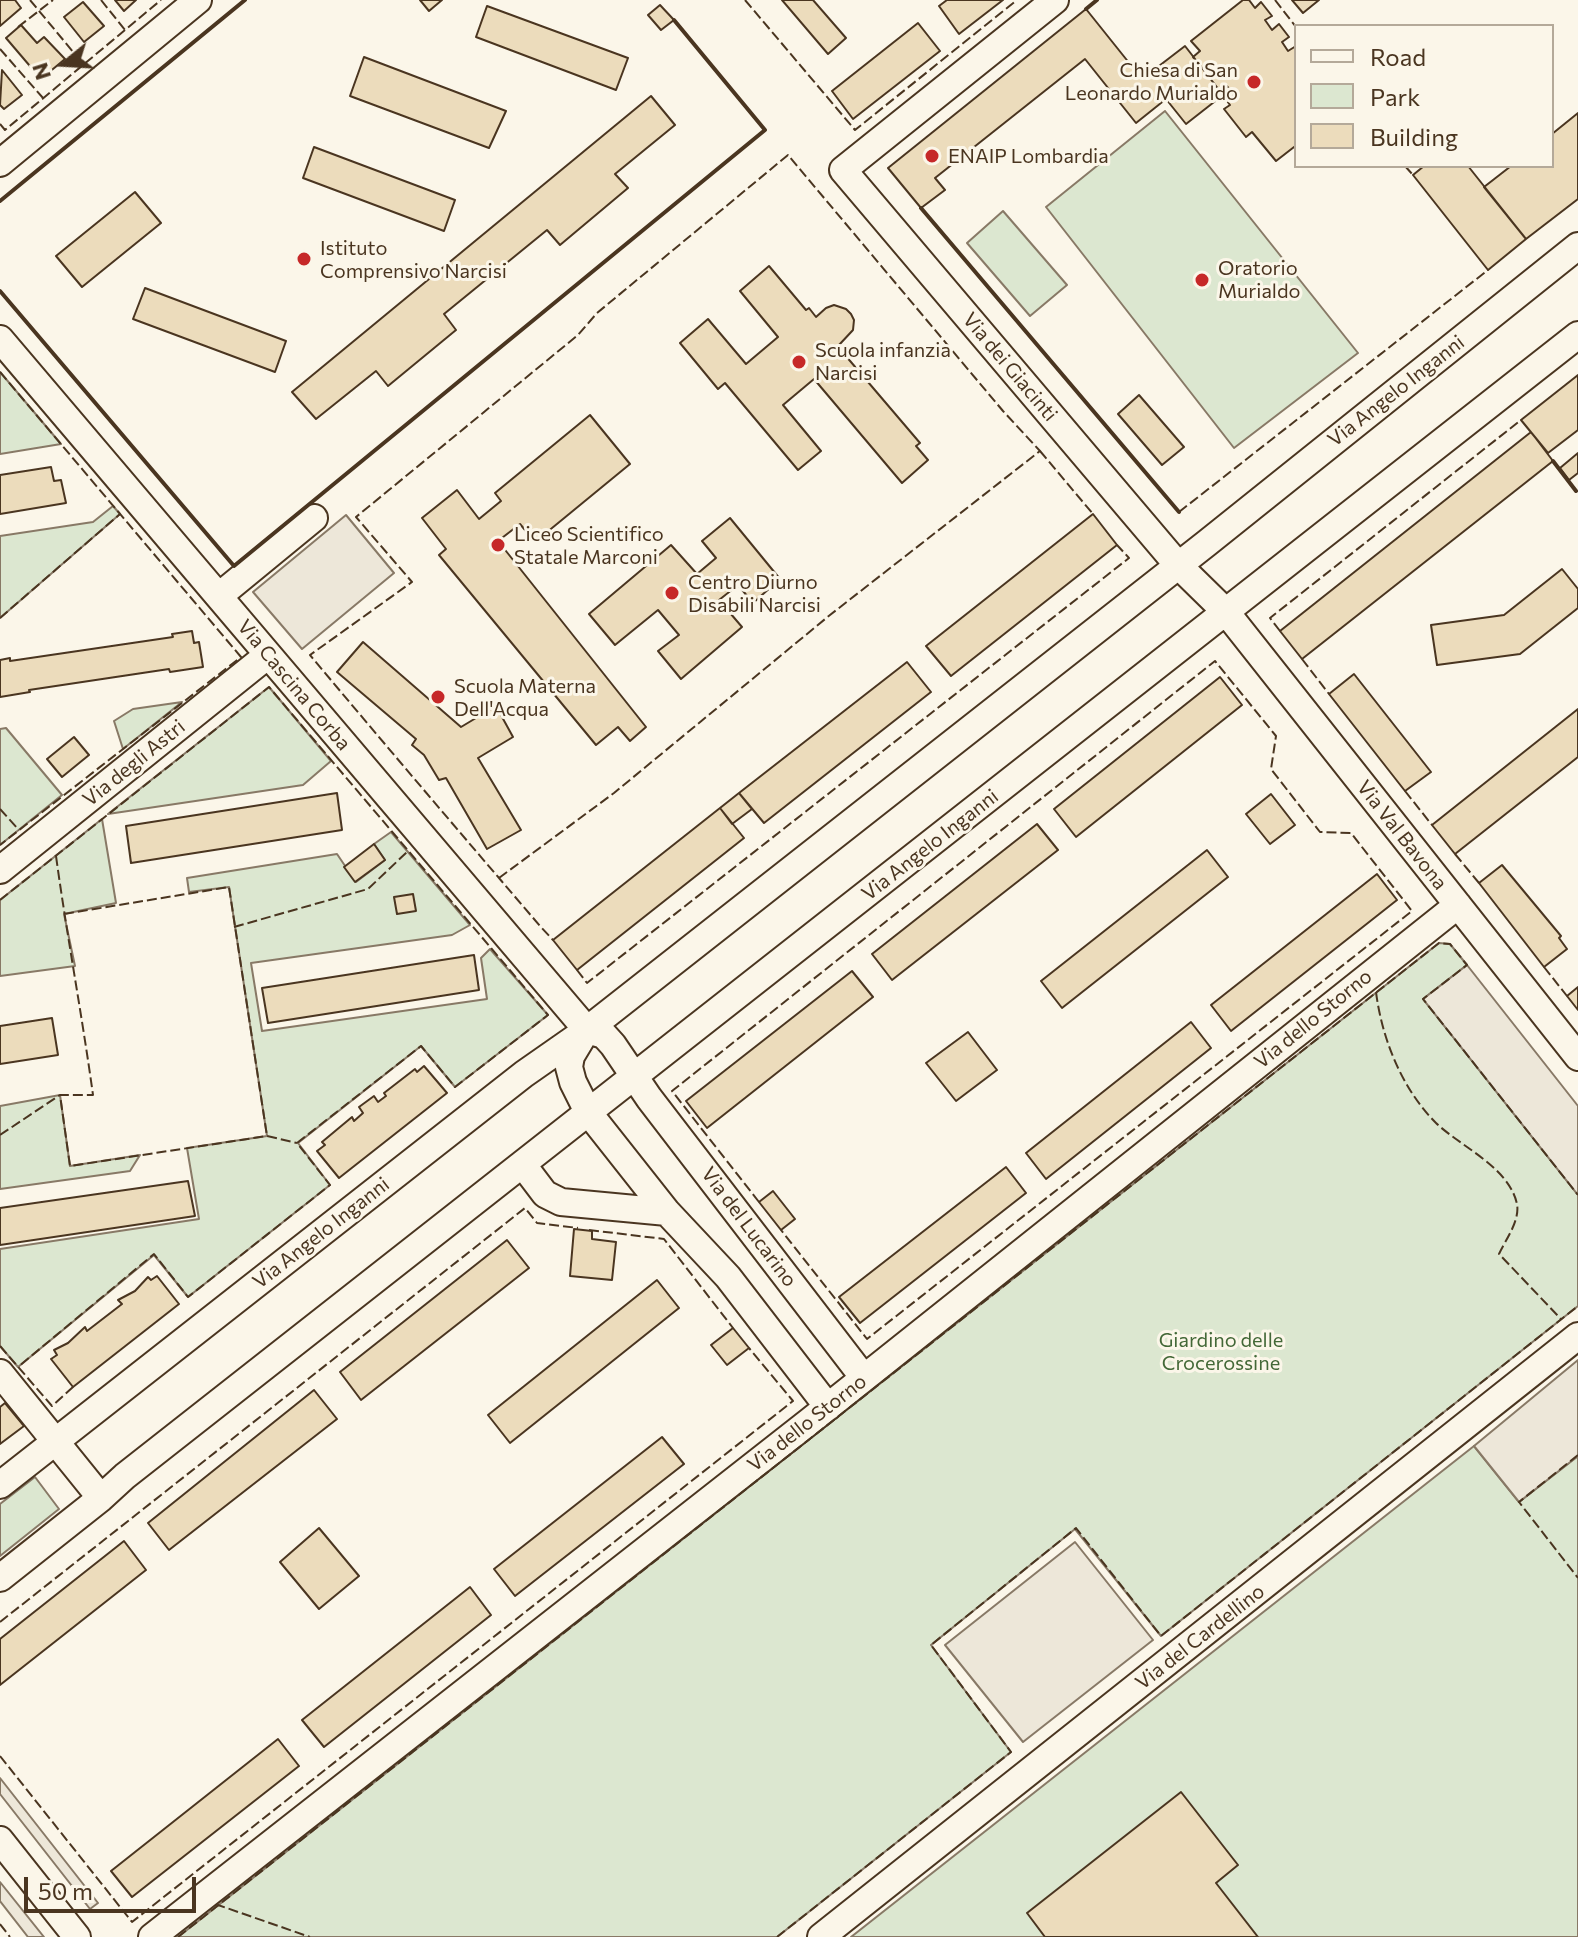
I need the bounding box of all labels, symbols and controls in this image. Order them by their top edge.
north arrow [24,24,104,104]
legend [1294,24,1554,168]
text: Road [1370,42,1426,71]
place label: Chiesa di San Leonardo Murialdo [1065,58,1238,105]
text: N [25,60,56,84]
marker: Chiesa di San Leonardo Murialdo [1245,73,1263,91]
text: Park [1370,82,1420,111]
text: Building [1370,122,1458,151]
place label: ENAIP Lombardia [948,144,1109,168]
marker: ENAIP Lombardia [923,147,941,165]
place label: Istituto Comprensivo Narcisi [320,236,507,283]
marker: Istituto Comprensivo Narcisi [295,250,313,268]
place label: Oratorio Murialdo [1218,256,1300,303]
marker: Oratorio Murialdo [1193,271,1211,289]
street label: Via dei Giacinti [958,308,1062,426]
street label: Via Angelo Inganni [1323,330,1469,452]
place label: Scuola infanzia Narcisi [815,338,951,385]
marker: Scuola infanzia Narcisi [790,353,808,371]
place label: Liceo Scientifico Statale Marconi [514,522,664,569]
marker: Liceo Scientifico Statale Marconi [489,536,507,554]
place label: Centro Diurno Disabili Narcisi [688,570,821,617]
marker: Centro Diurno Disabili Narcisi [663,584,681,602]
street label: Via Cascina Corba [232,615,356,755]
place label: Scuola Materna Dell'Acqua [454,674,596,721]
marker: Scuola Materna Dell'Acqua [429,688,447,706]
street label: Via degli Astri [78,715,190,811]
street label: Via Val Bavona [1352,776,1452,894]
street label: Via Angelo Inganni [857,784,1003,906]
street label: Via dello Storno [1249,964,1377,1074]
street label: Via del Lucarino [696,1162,802,1292]
street label: Via Angelo Inganni [248,1172,394,1294]
park label: Giardino delle Crocerossine [1159,1328,1283,1375]
street label: Via dello Storno [743,1369,871,1477]
street label: Via del Cardellino [1131,1579,1269,1695]
scale bar [28,1861,200,1911]
text: 50 m [38,1876,93,1905]

